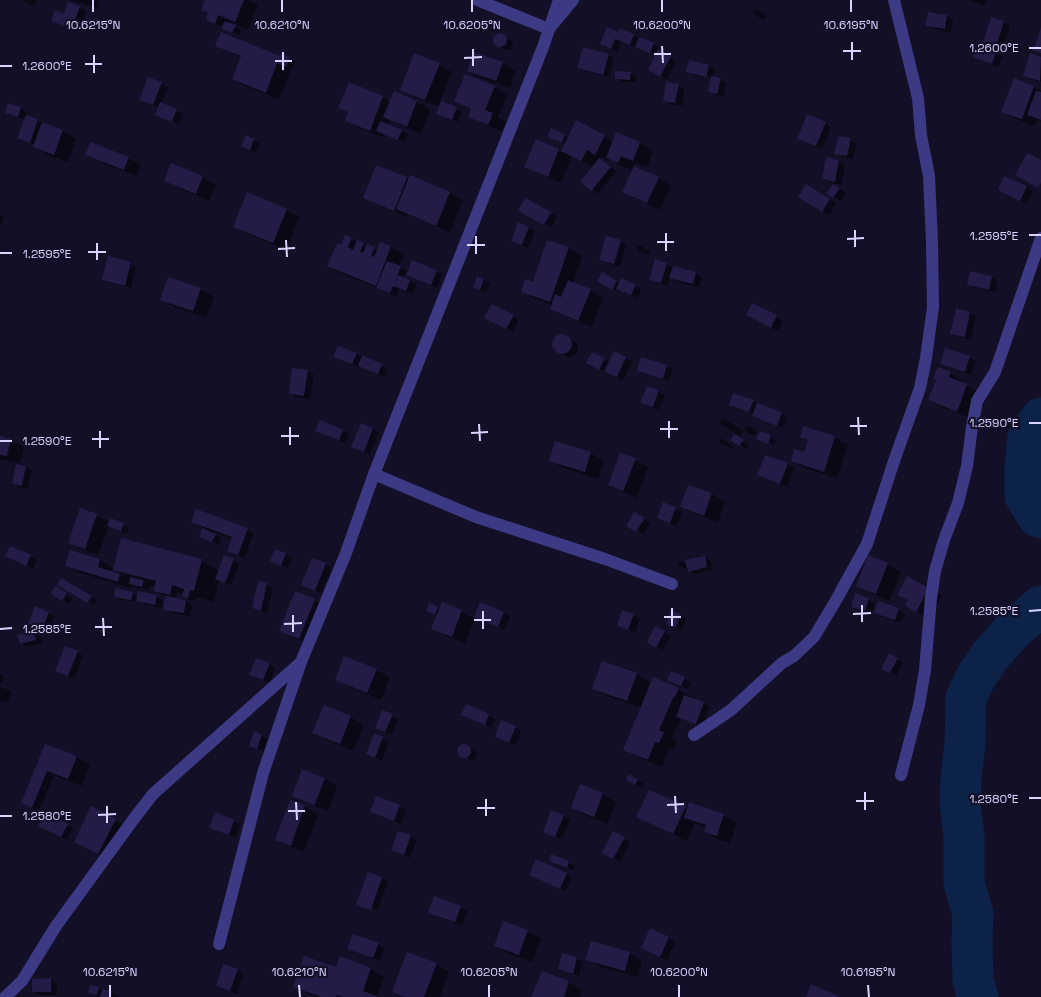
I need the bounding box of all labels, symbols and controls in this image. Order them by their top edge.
text: 10.6215°N [66,17,120,33]
text: 10.6210°N [254,17,310,33]
text: 10.6205°N [443,17,501,33]
text: 10.6200°N [633,17,691,33]
text: 10.6195°N [824,17,878,33]
text: 1.2600°E [969,40,1019,56]
text: 1.2600°E [22,58,72,74]
text: 1.2595°E [970,228,1018,244]
text: 1.2595°E [23,246,71,262]
text: 1.2590°E [970,415,1019,431]
text: 1.2590°E [23,433,72,449]
text: 1.2585°E [970,603,1018,619]
text: 1.2585°E [23,621,71,637]
text: 1.2580°E [970,791,1019,807]
text: 1.2580°E [23,808,72,824]
text: 10.6215°N [83,964,137,980]
text: 10.6210°N [271,964,327,980]
text: 10.6205°N [460,964,518,980]
text: 10.6200°N [650,964,708,980]
text: 10.6195°N [841,964,895,980]

